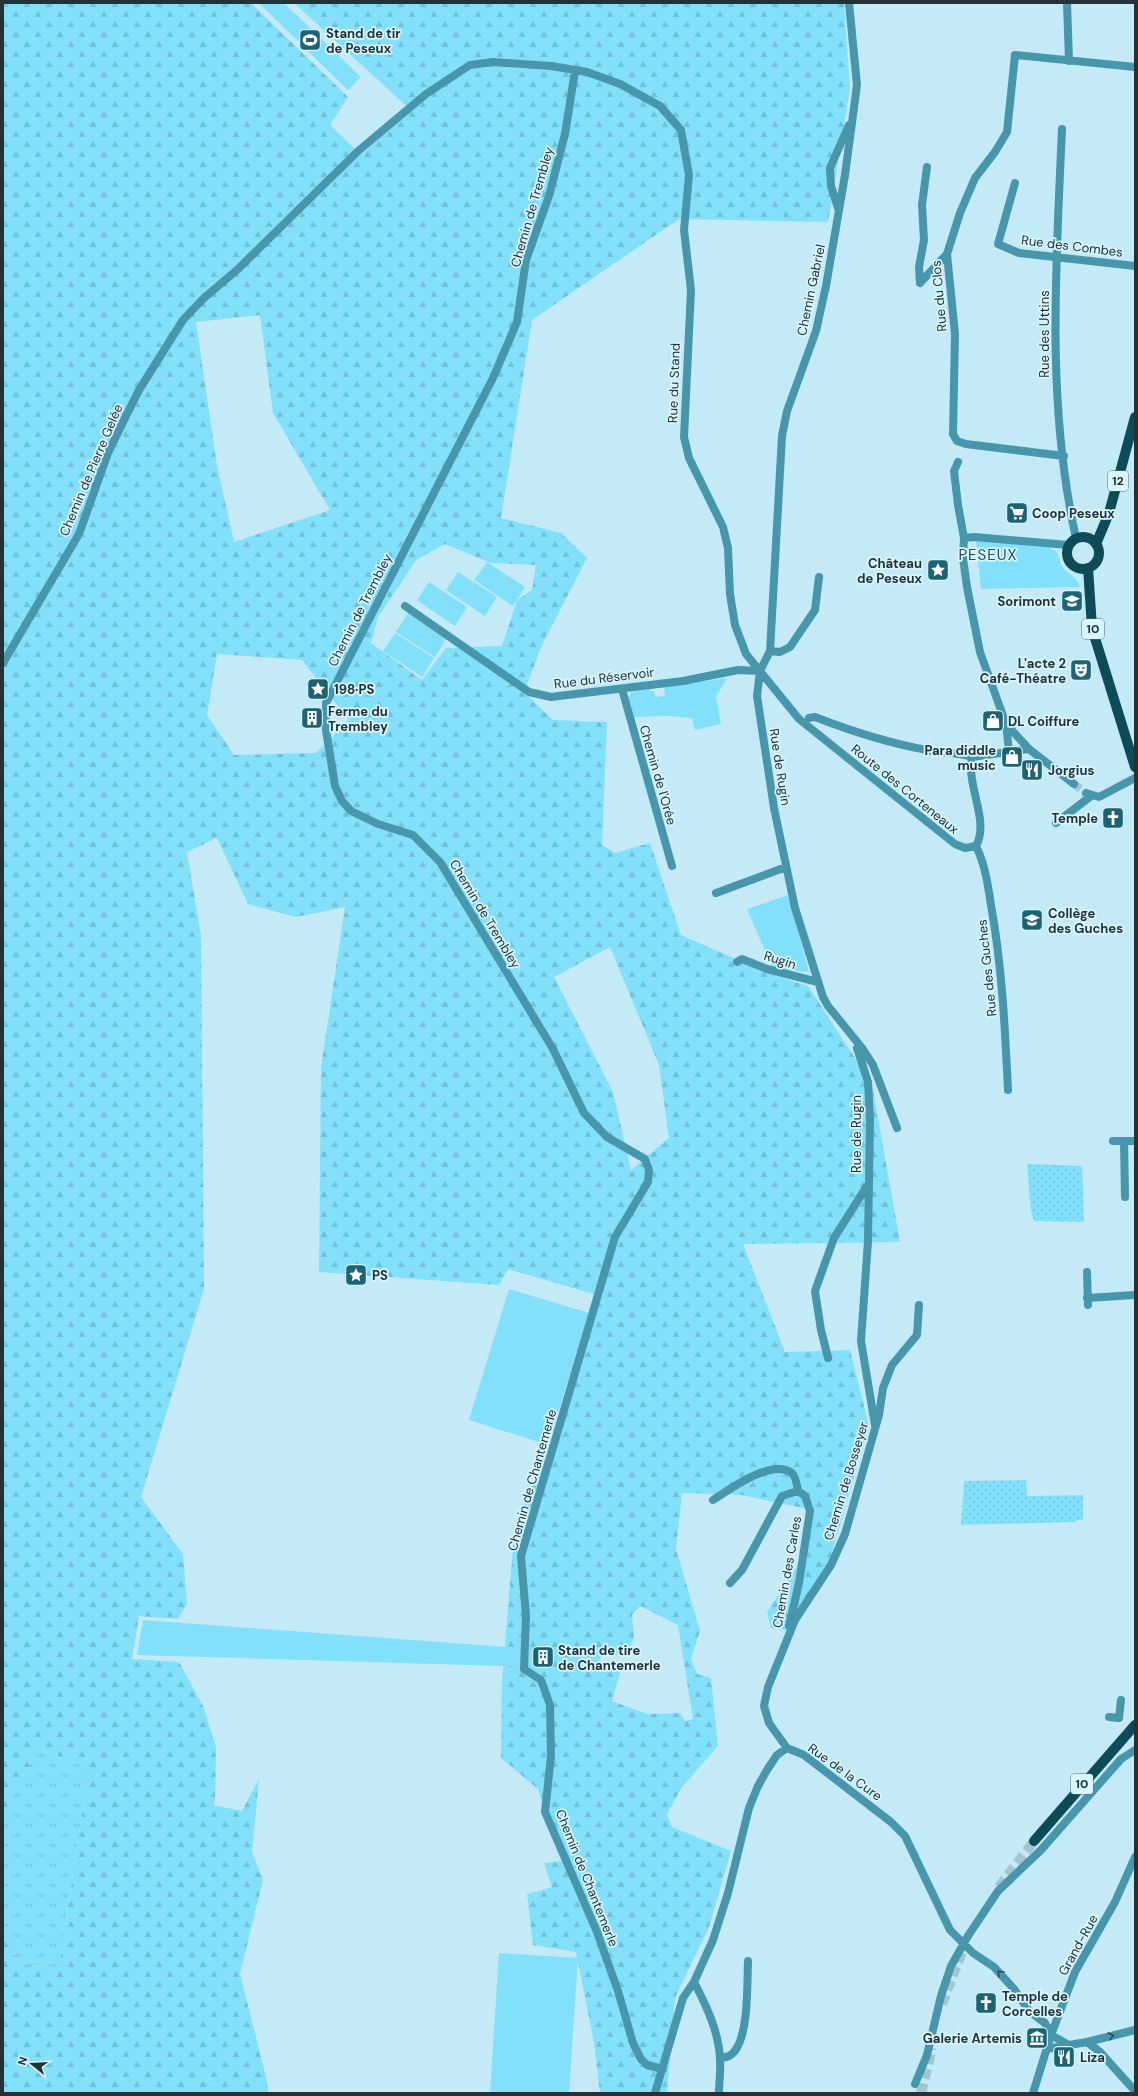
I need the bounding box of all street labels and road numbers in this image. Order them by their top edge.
street label: Chemin de Trembley [507,145,557,269]
street label: Rue des Combes [1020,231,1124,261]
street label: Chemin Gabriel [793,243,829,337]
street label: Rue du Clos [927,260,951,332]
street label: Rue des Uttins [1036,290,1053,378]
street label: Rue du Stand [664,343,684,423]
street label: Chemin de Pierre Gelée [55,401,127,539]
road number: 12 [1108,471,1128,491]
street label: Chemin de Trembley [324,551,396,669]
road number: 10 [1082,619,1104,639]
street label: Rue du Réservoir [553,663,655,693]
street label: Chemin de l'Orée [636,723,680,827]
street label: Rue de Rugin [766,727,794,807]
street label: Route des Corteneaux [848,740,963,838]
street label: Chemin de Trembley [446,856,524,972]
street label: Rue des Guches [973,919,1001,1017]
street label: Rugin [762,947,798,973]
street label: Rue de Rugin [848,1095,865,1173]
street label: Chemin de Chantemerle [504,1407,560,1553]
street label: Chemin de Bosseyer [820,1419,872,1542]
street label: Chemin des Carles [769,1515,805,1629]
street label: Rue de la Cure [805,1740,885,1804]
road number: 10 [1071,1774,1093,1794]
street label: Chemin de Chantemerle [552,1807,622,1949]
street label: Grand-Rue [1054,1912,1102,1978]

